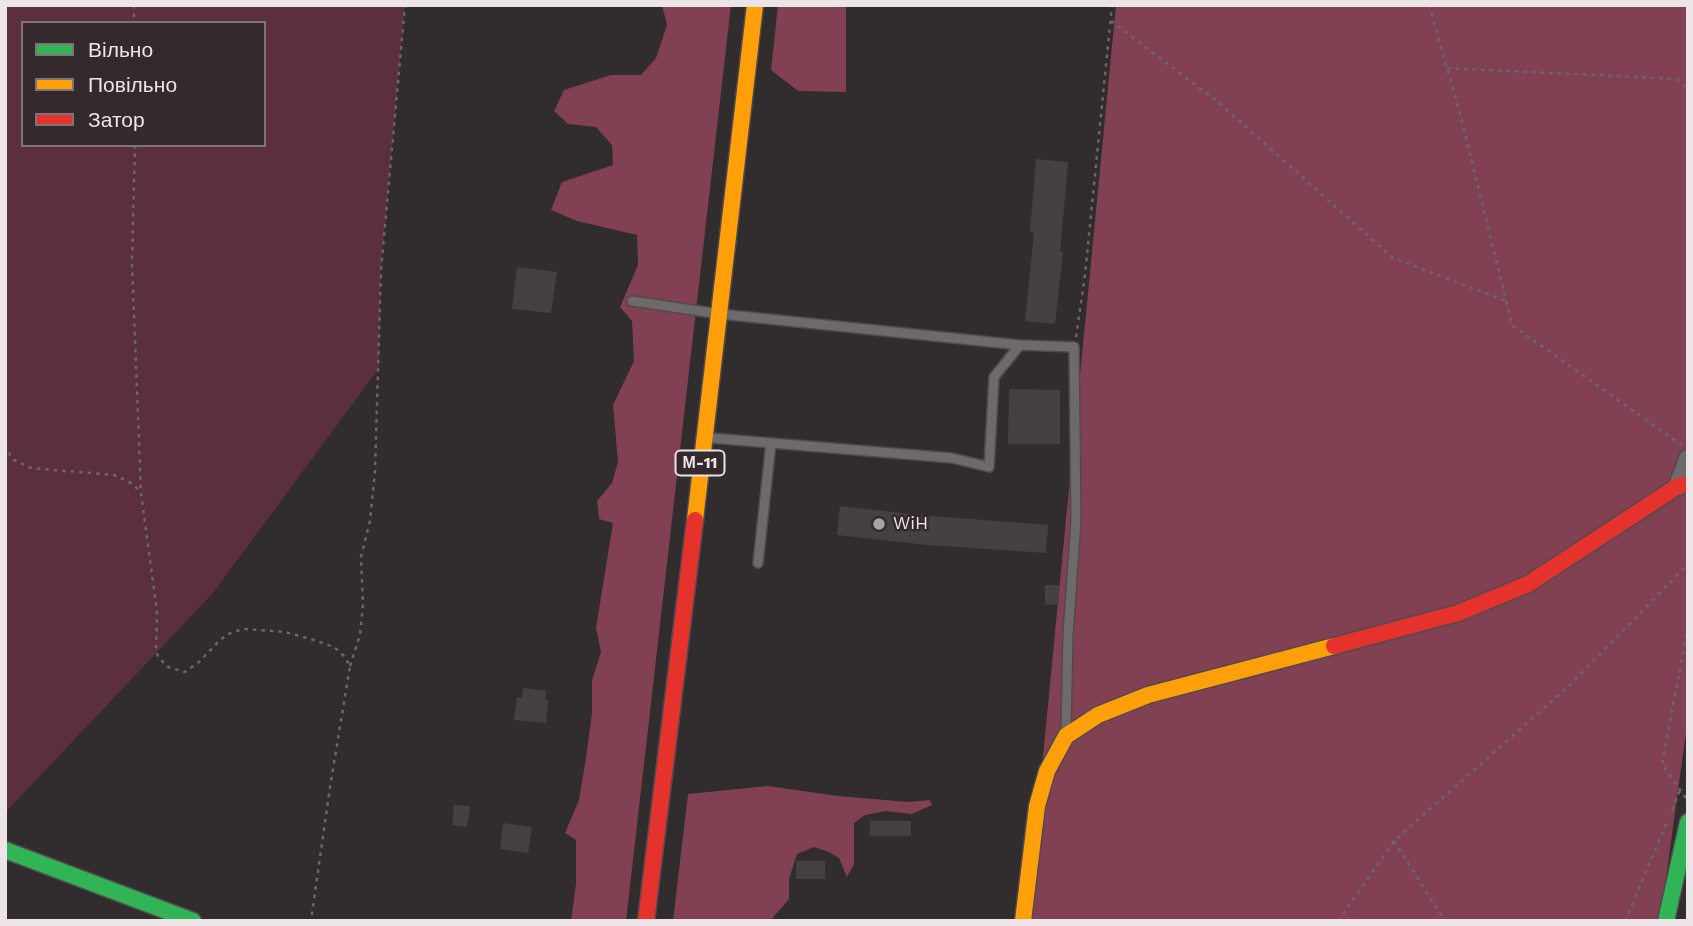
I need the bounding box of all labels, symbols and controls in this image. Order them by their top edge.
legend [21,21,266,147]
text: Вільно [88,37,153,62]
text: Повільно [88,72,177,97]
text: Затор [88,107,145,132]
road number: М-11 [676,450,724,476]
place label: WiH [893,513,928,535]
marker: WiH [871,516,887,532]

